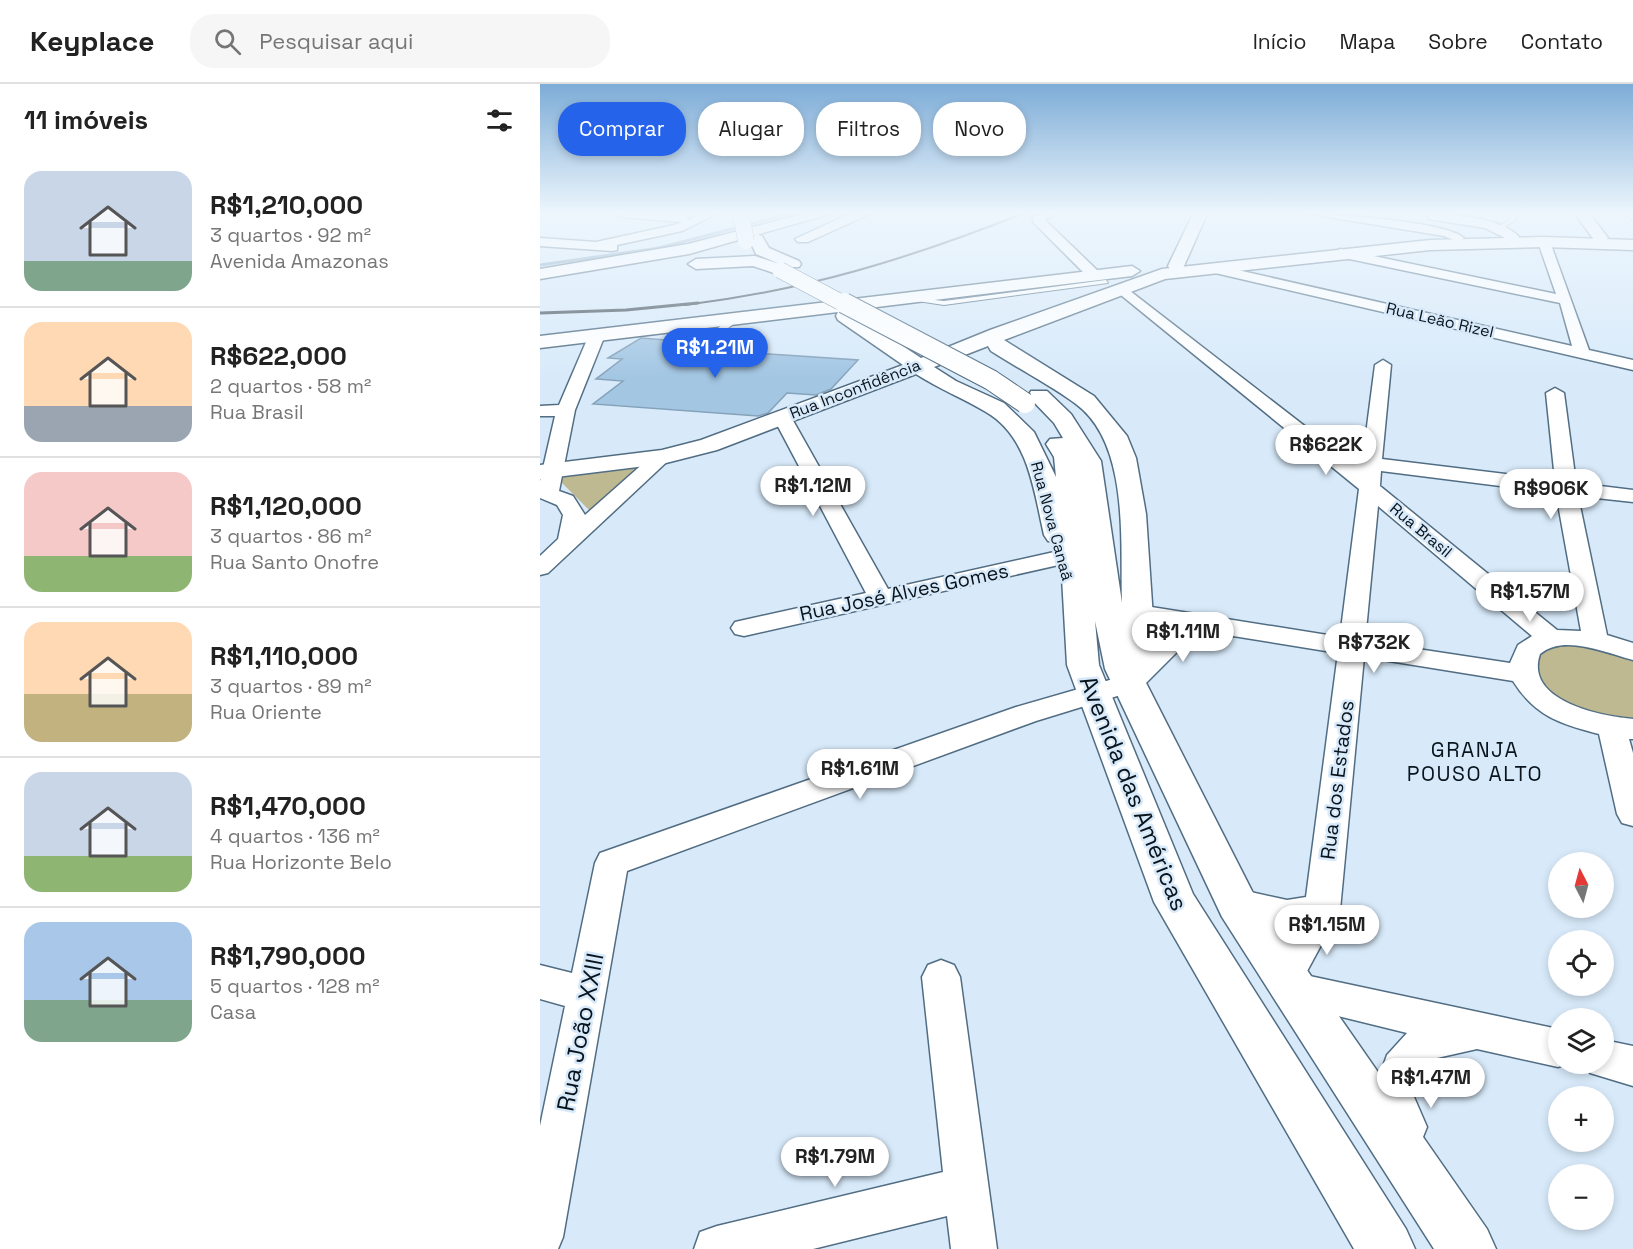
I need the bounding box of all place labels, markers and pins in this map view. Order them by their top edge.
pin: R$1.21M [660,328,770,379]
pin: R$622K [1277,425,1375,476]
pin: R$1.12M [758,466,868,517]
pin: R$906K [1502,469,1600,520]
pin: R$1.57M [1475,572,1585,623]
pin: R$1.11M [1128,612,1238,663]
pin: R$732K [1325,623,1423,674]
pin: R$1.61M [805,749,915,800]
pin: R$1.15M [1272,905,1382,956]
pin: R$1.47M [1376,1058,1486,1109]
pin: R$1.79M [780,1137,890,1188]

